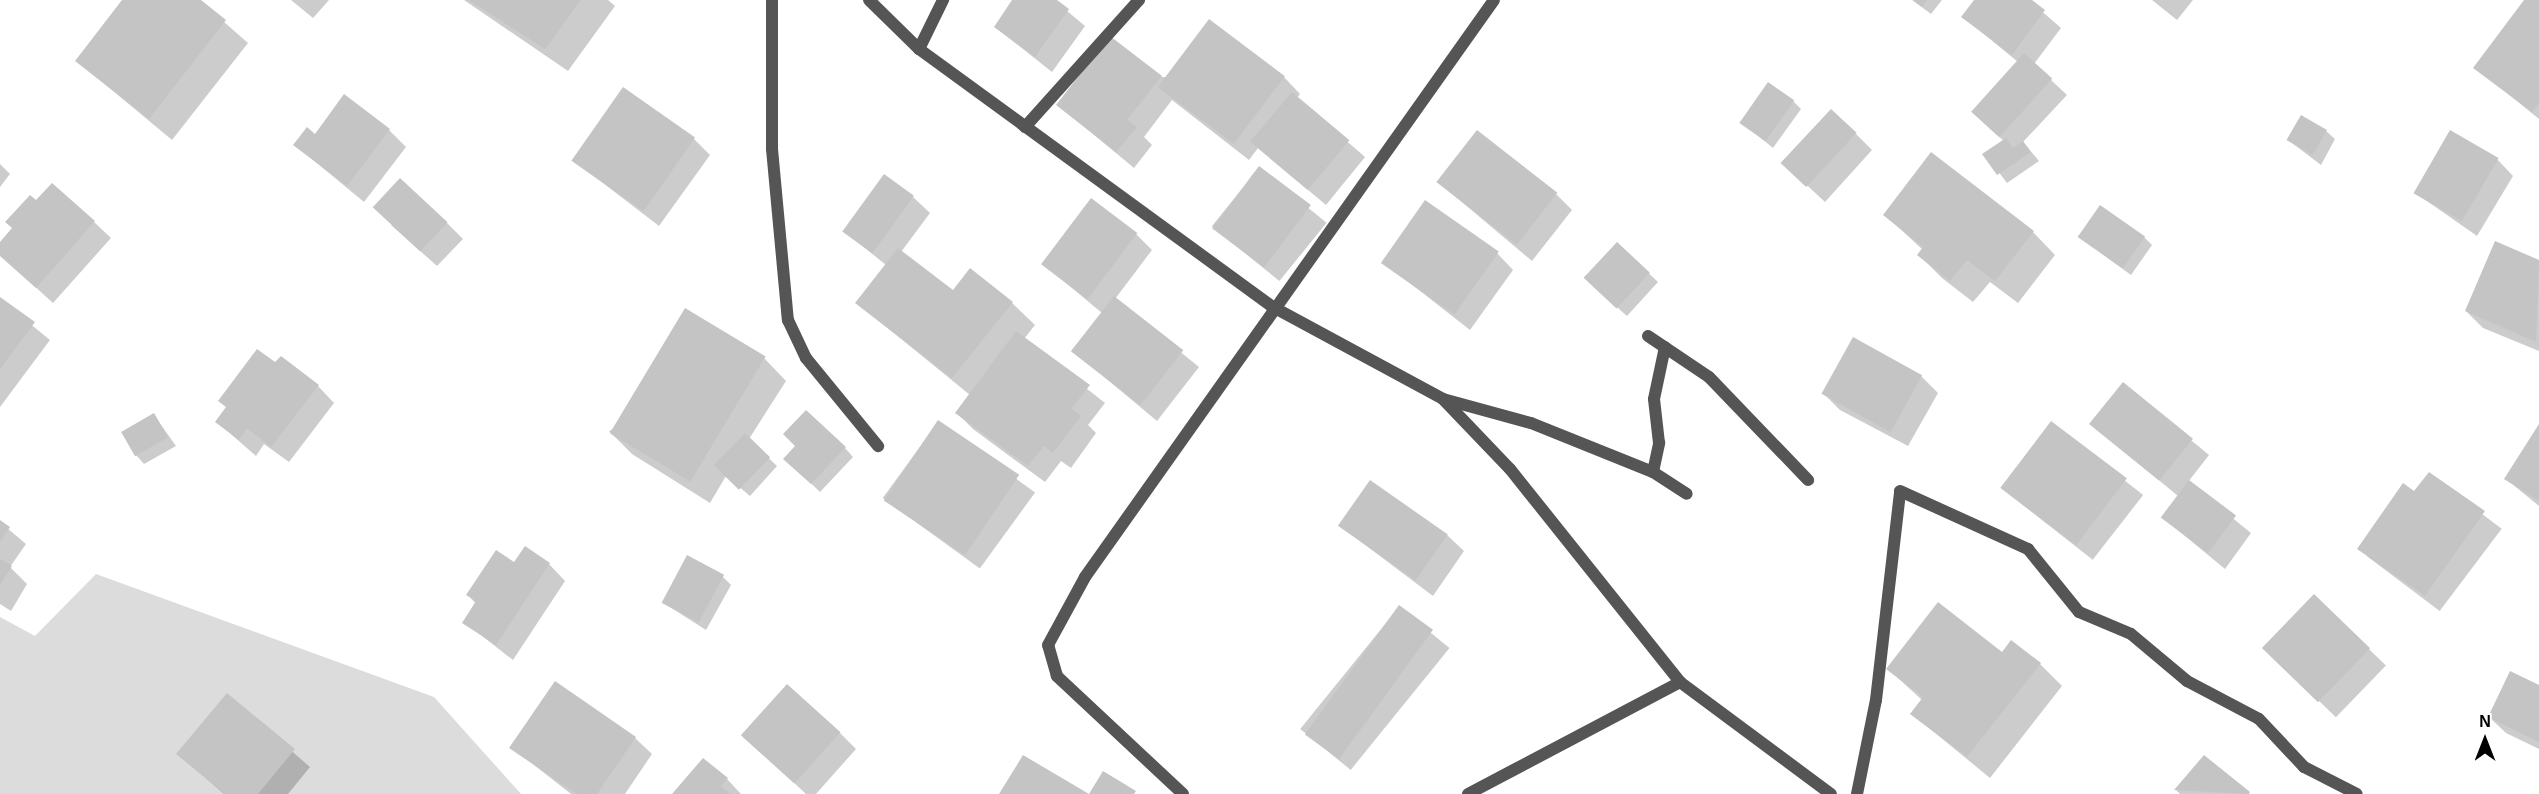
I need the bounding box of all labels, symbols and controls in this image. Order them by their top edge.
north arrow [2455,710,2515,770]
text: N [2479,713,2491,730]

